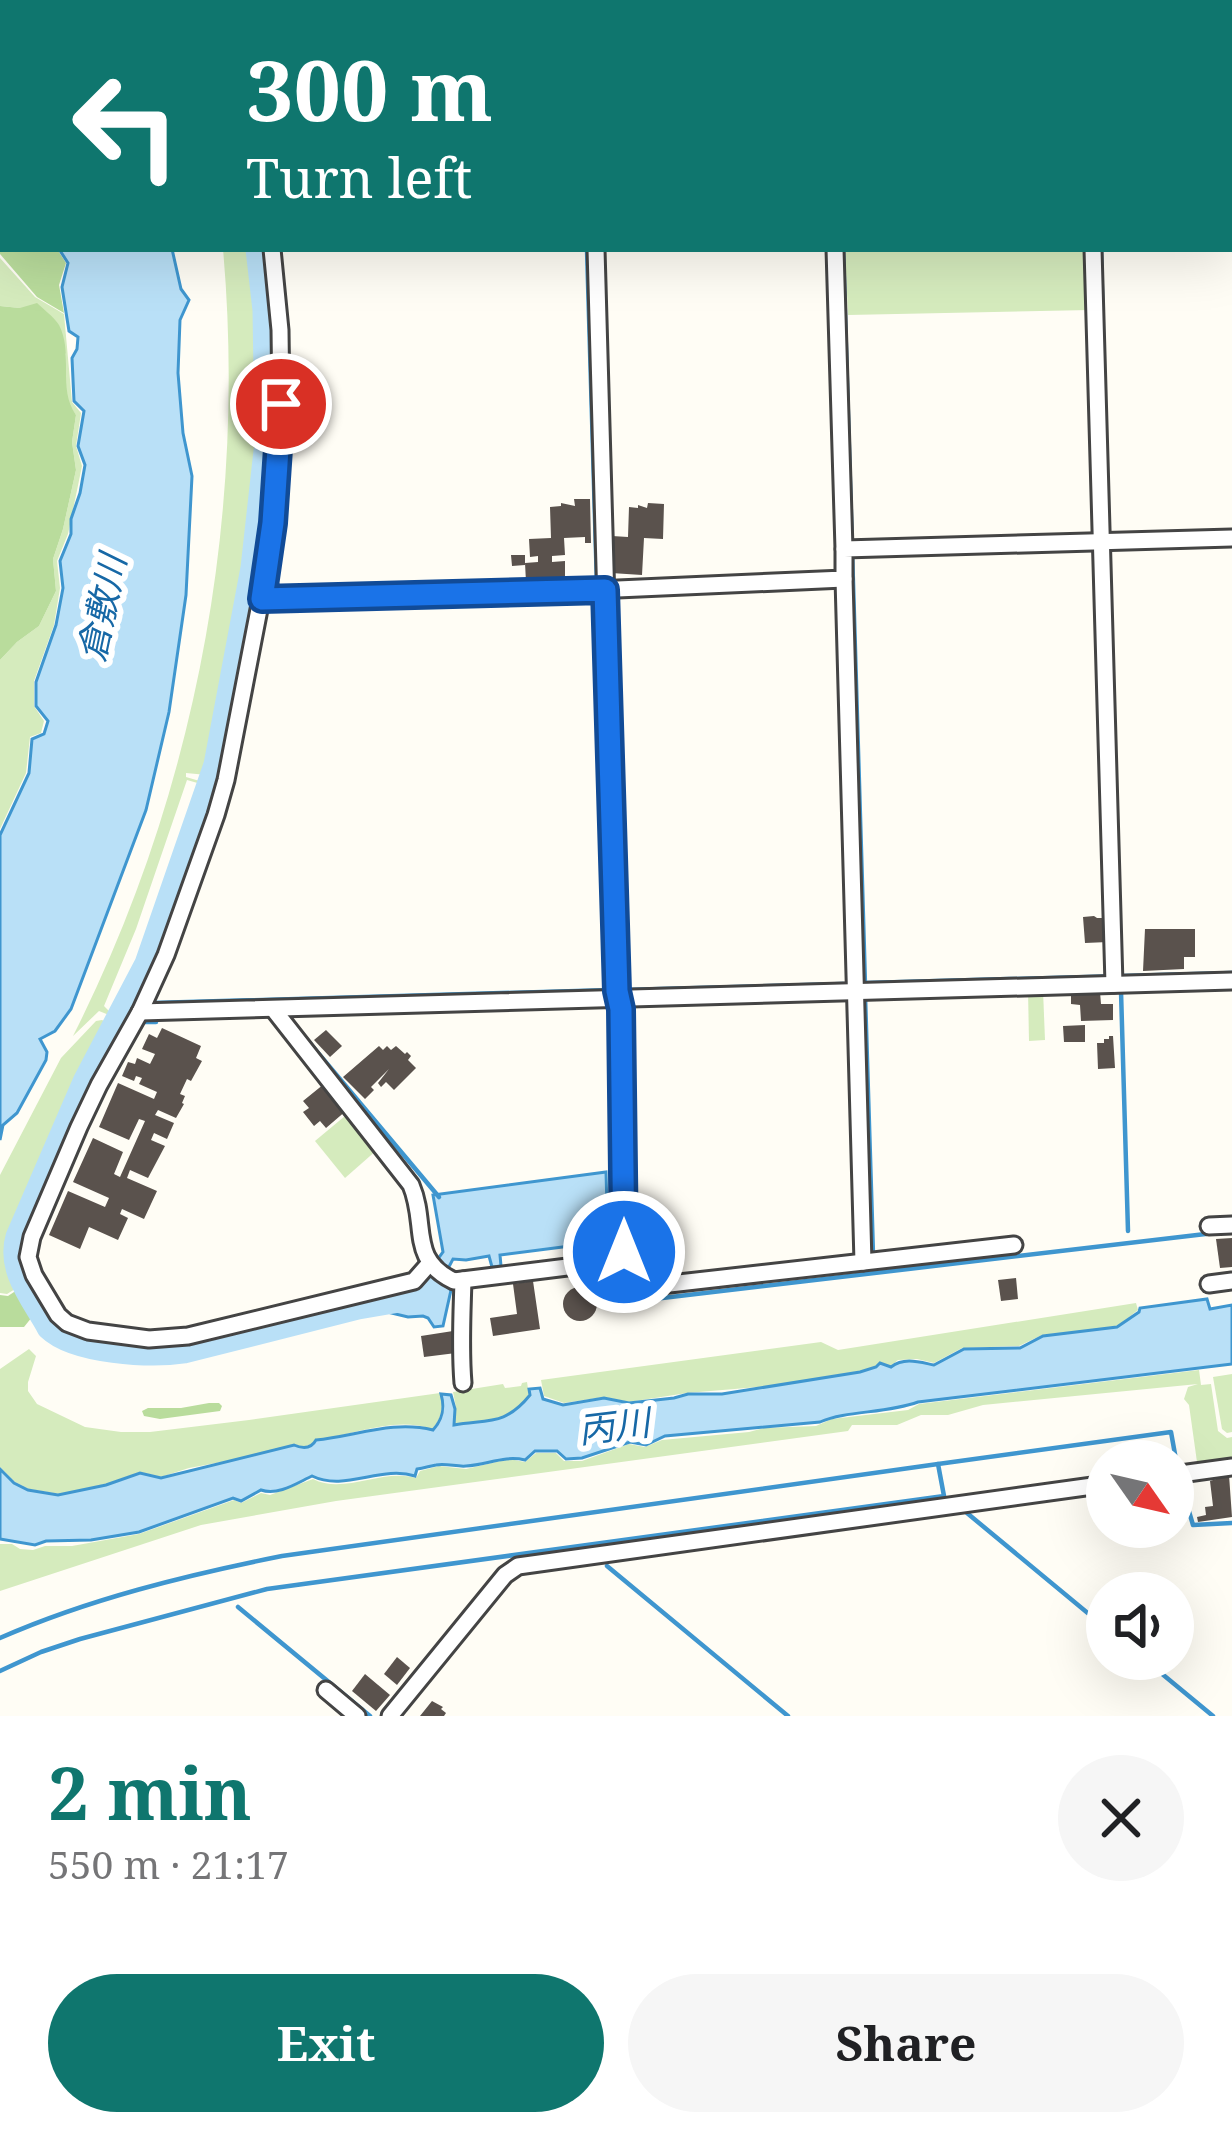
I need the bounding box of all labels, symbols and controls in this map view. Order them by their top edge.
text: 300 m [246,31,493,146]
icon: left [48,48,204,204]
text: Turn left [246,140,472,214]
pin [230,353,332,455]
icon: arrive [248,371,314,437]
water label: 倉敷川 [66,546,138,666]
position arrow [561,1189,687,1315]
water label: 丙川 [575,1396,657,1454]
north arrow [1086,1440,1194,1548]
map controls [1086,1440,1194,1680]
button: sound [1086,1572,1194,1680]
text: 2 min [48,1743,252,1841]
button: close [1058,1755,1184,1881]
text: 550 m · 21:17 [48,1837,289,1890]
button: Exit [48,1974,604,2112]
button: Share [628,1974,1184,2112]

